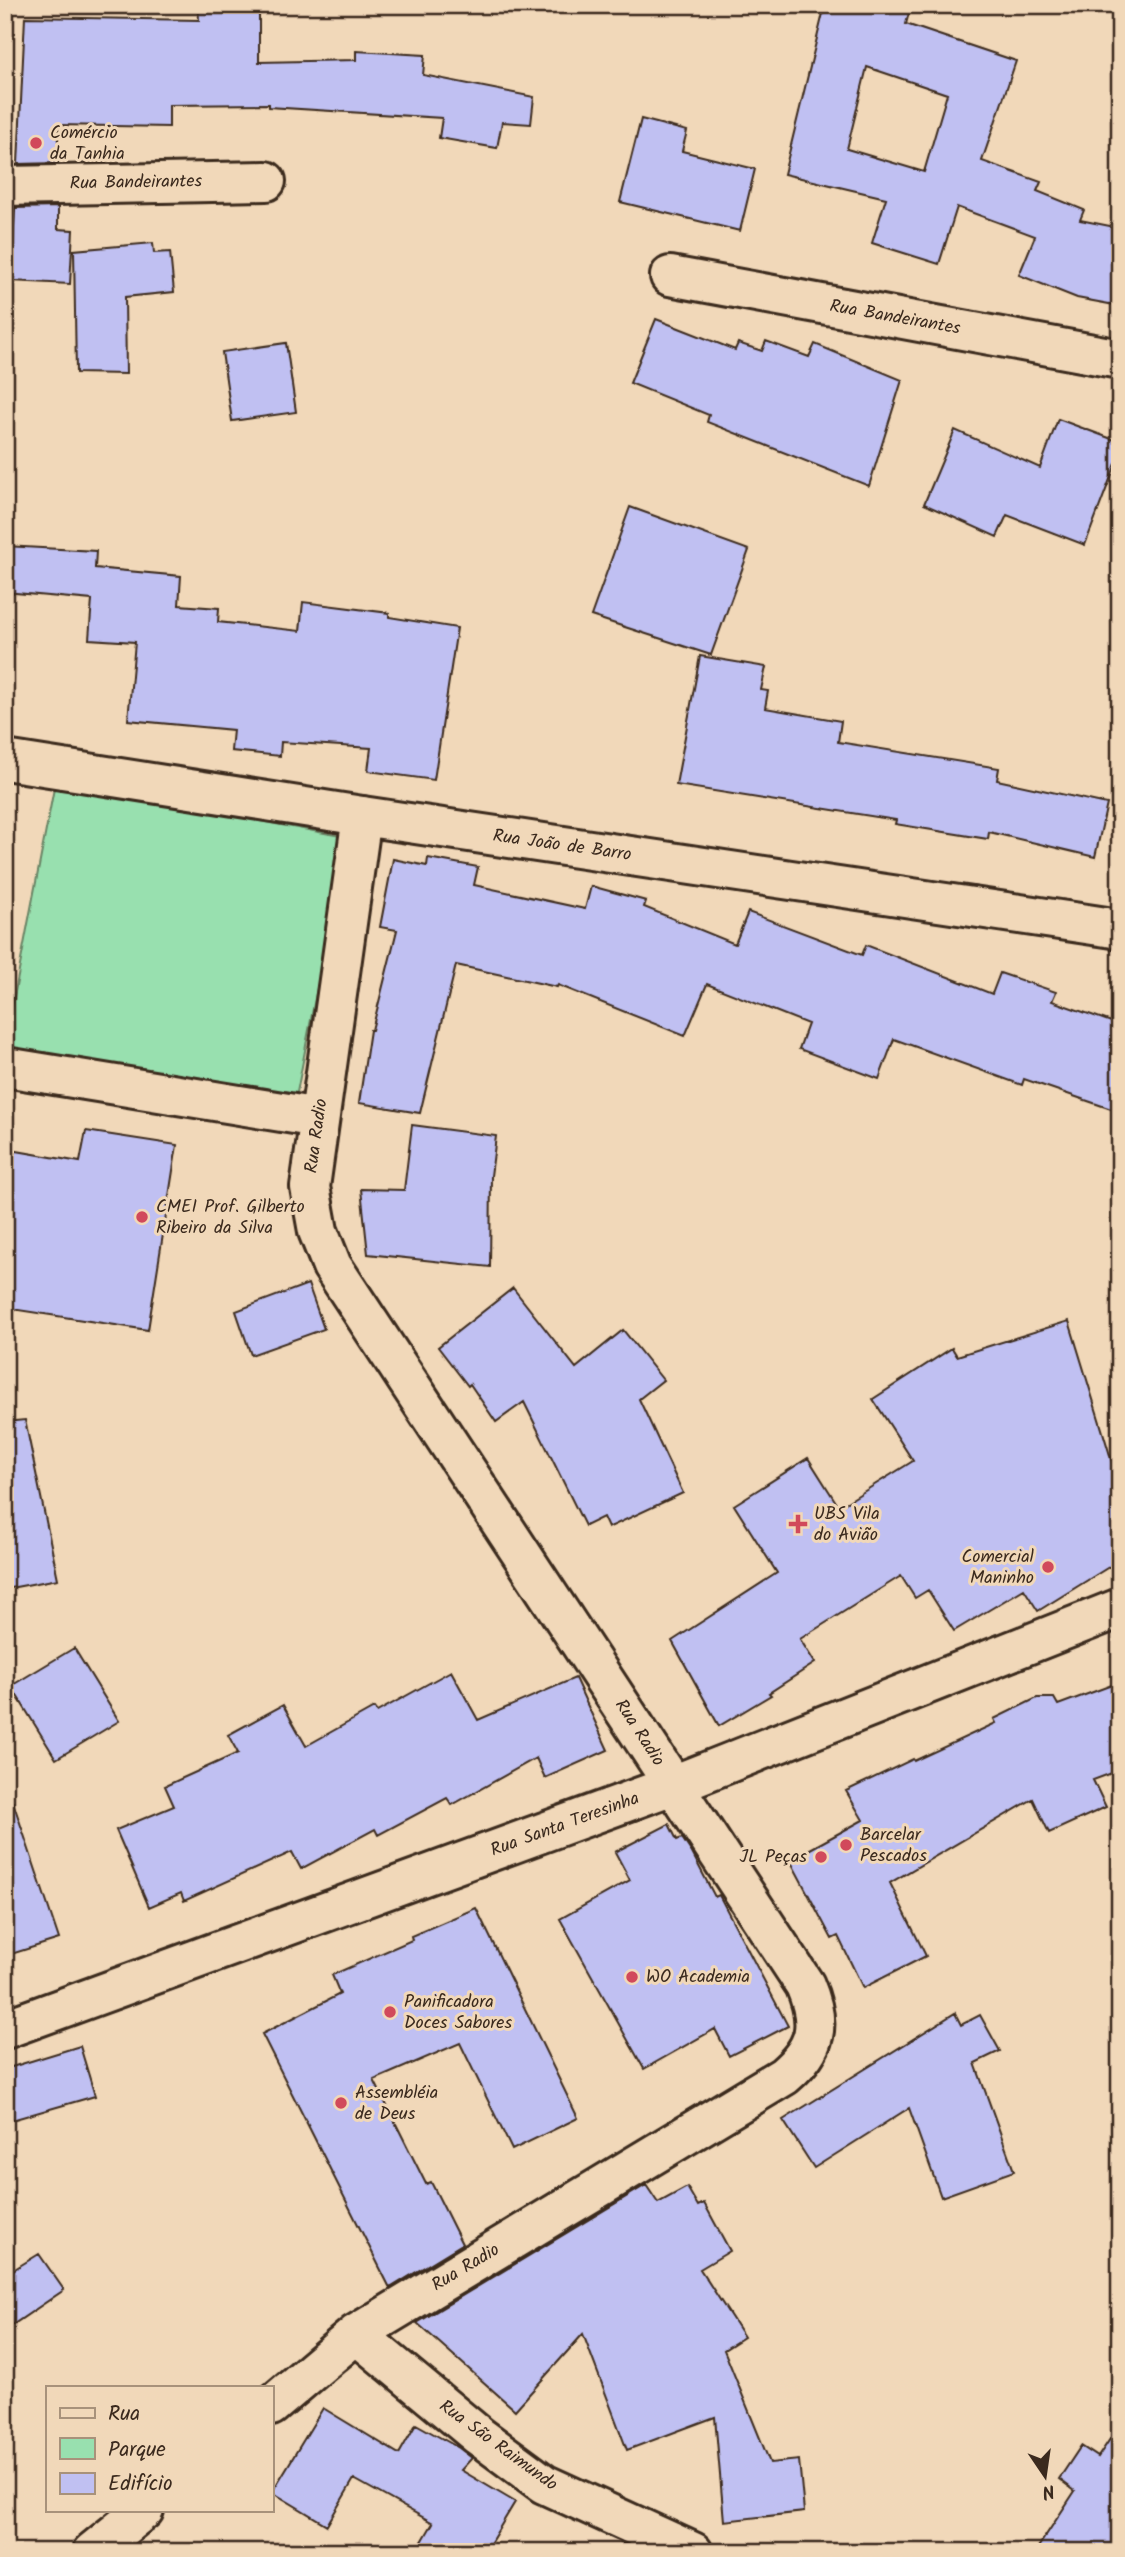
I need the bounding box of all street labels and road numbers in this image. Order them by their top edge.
street label: Rua Bandeirantes [70,167,203,199]
street label: Rua Bandeirantes [827,292,963,344]
street label: Rua João de Barro [491,822,633,870]
street label: Rua Radio [297,1097,337,1175]
street label: Rua Radio [606,1694,672,1772]
street label: Rua Santa Teresinha [487,1785,643,1865]
street label: Rua Radio [426,2236,506,2300]
street label: Rua São Raimundo [432,2393,564,2499]

